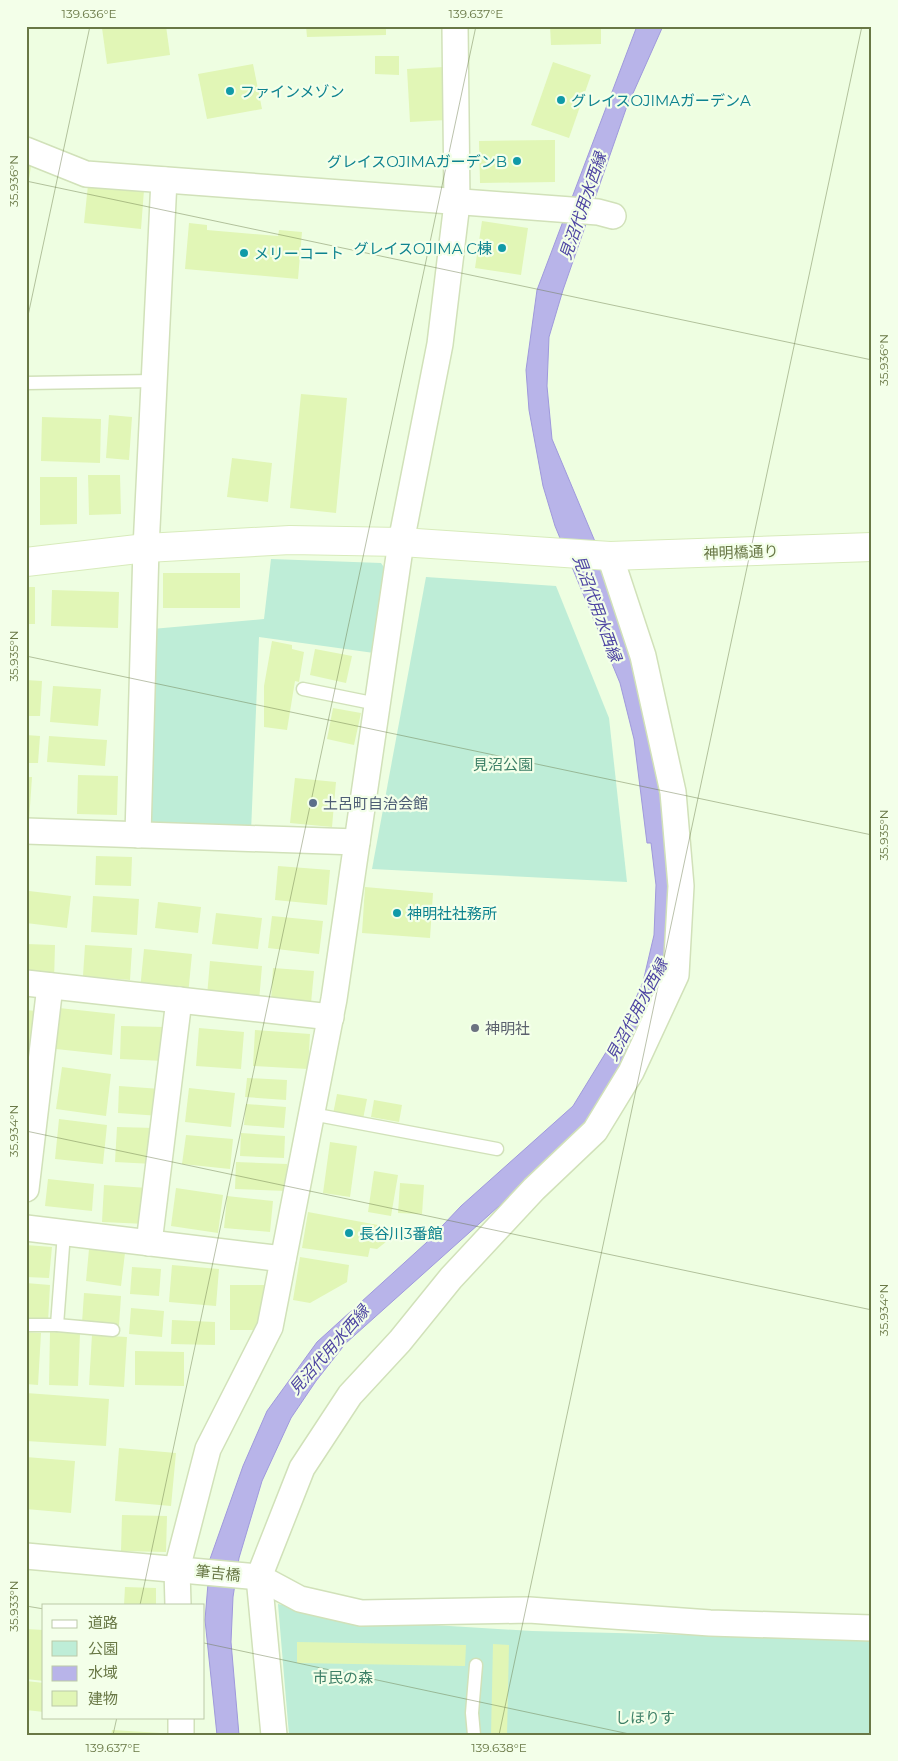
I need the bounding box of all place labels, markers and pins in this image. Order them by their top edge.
place label: ファインメゾン [240,82,345,101]
marker: ファインメゾン [224,85,236,97]
place label: グレイスOJIMAガーデンA [571,91,751,110]
marker: グレイスOJIMAガーデンA [555,94,567,106]
place label: グレイスOJIMAガーデンB [327,152,507,171]
marker: グレイスOJIMAガーデンB [511,155,523,167]
place label: グレイスOJIMA C棟 [353,239,492,258]
marker: グレイスOJIMA C棟 [496,242,508,254]
place label: メリーコート [254,244,344,263]
marker: メリーコート [238,247,250,259]
place label: 土呂町自治会館 [323,794,428,813]
marker: 土呂町自治会館 [307,797,319,809]
place label: 神明社社務所 [407,904,497,923]
marker: 神明社社務所 [391,907,403,919]
place label: 神明社 [485,1019,530,1038]
marker: 神明社 [469,1022,481,1034]
place label: 長谷川3番館 [359,1224,442,1243]
marker: 長谷川3番館 [343,1227,355,1239]

